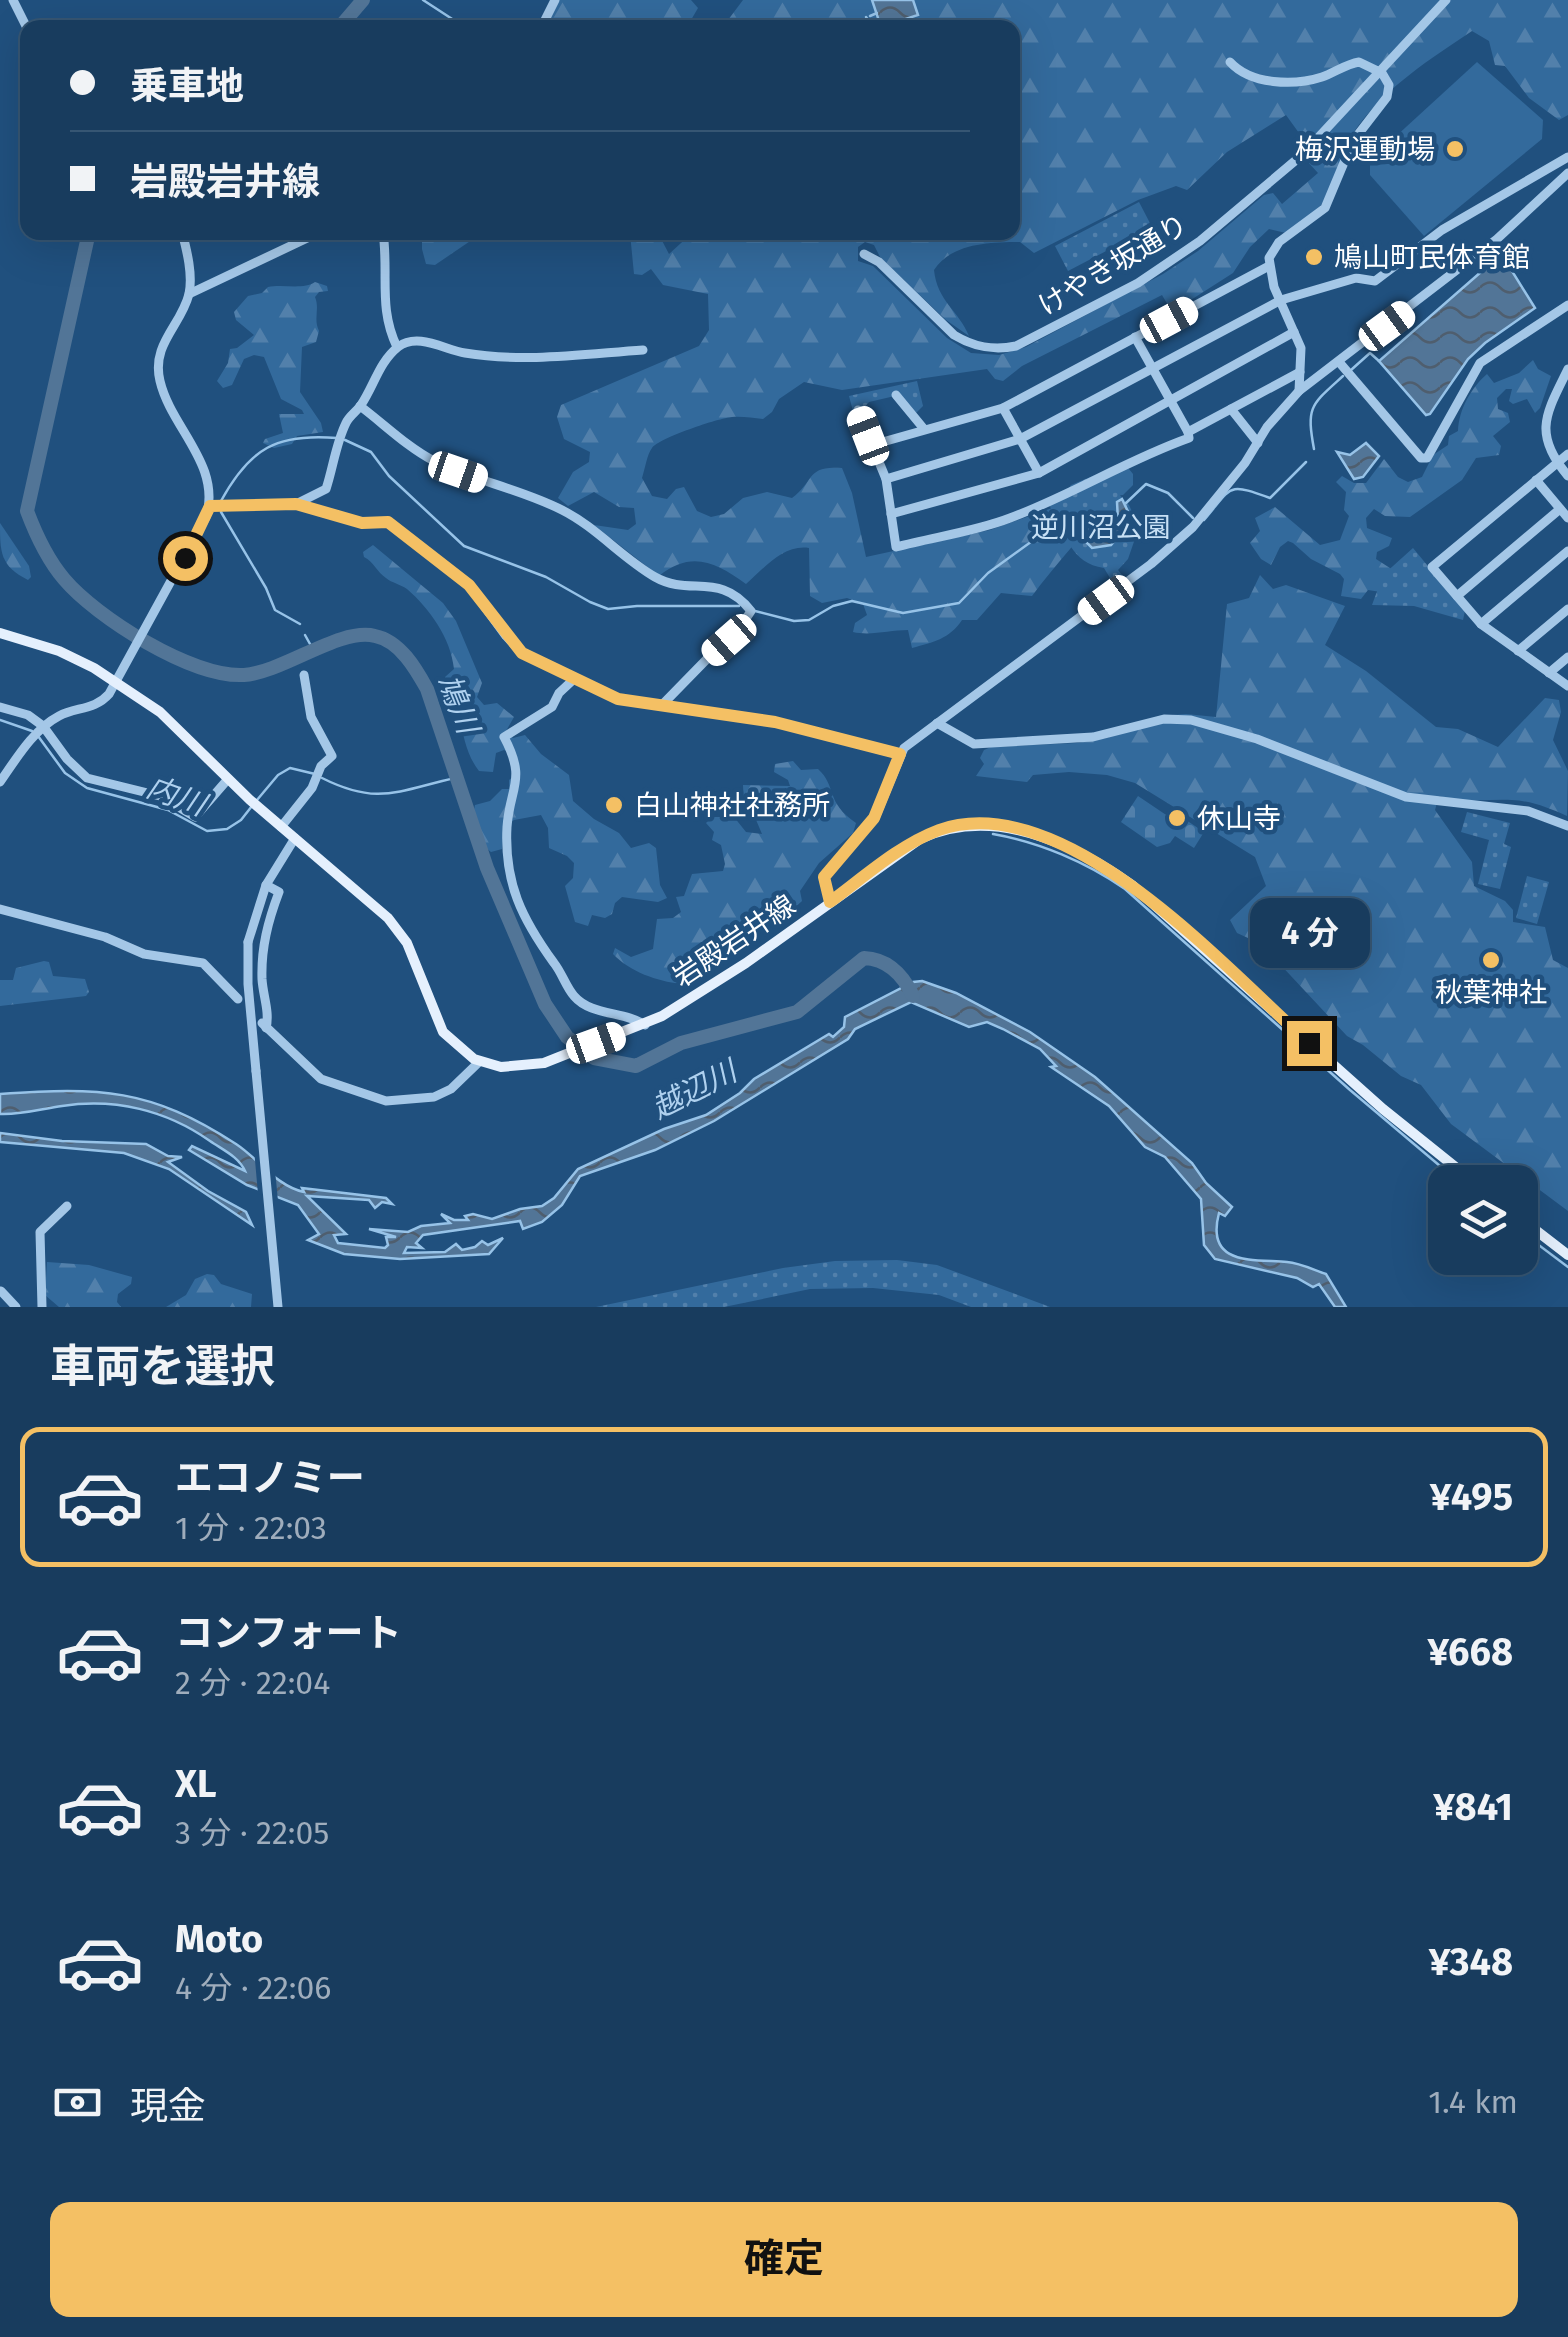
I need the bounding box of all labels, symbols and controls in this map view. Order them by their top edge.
text: 乗車地 [130,63,244,109]
place label: 梅沢運動場 [1295,133,1435,166]
marker: 梅沢運動場 [1444,138,1466,160]
text: 岩殿岩井線 [130,159,320,205]
street label: けやき坂通り [1032,208,1194,322]
place label: 鳩山町民体育館 [1334,241,1530,274]
marker: 鳩山町民体育館 [1303,246,1325,268]
car [1135,293,1203,347]
car [1354,296,1420,356]
car [843,403,893,469]
car [425,448,491,496]
park label: 逆川沼公園 [1031,511,1171,544]
route start [163,536,208,581]
car [1073,570,1139,630]
car [697,609,761,671]
water label: 鳩川 [430,669,487,741]
water label: 内川 [142,769,213,824]
place label: 白山神社社務所 [634,789,830,822]
marker: 白山神社社務所 [603,794,625,816]
place label: 休山寺 [1197,802,1281,835]
marker: 休山寺 [1166,807,1188,829]
street label: 岩殿岩井線 [667,888,801,994]
callout: 4 分 [1249,898,1369,968]
text: 4 分 [1281,914,1339,952]
marker: 秋葉神社 [1480,949,1502,971]
place label: 秋葉神社 [1435,976,1547,1009]
car [563,1019,629,1067]
route end [1287,1021,1332,1066]
water label: 越辺川 [646,1052,745,1126]
map controls [1428,1165,1538,1275]
button: layers [1428,1165,1538,1275]
text: 車両を選択 [50,1340,275,1394]
icon: car [55,1452,145,1542]
text: エコノミー [175,1455,365,1501]
text: ¥495 [1430,1474,1513,1520]
text: 1 分 · 22:03 [175,1509,327,1547]
icon: car [55,1607,145,1697]
text: コンフォート [175,1610,402,1656]
text: ¥668 [1428,1629,1513,1675]
text: 2 分 · 22:04 [175,1664,330,1702]
text: XL [175,1761,217,1807]
icon: car [55,1762,145,1852]
text: ¥841 [1433,1784,1513,1830]
text: 3 分 · 22:05 [175,1814,329,1852]
text: Moto [175,1916,263,1962]
icon: car [55,1917,145,2007]
text: ¥348 [1429,1939,1513,1985]
text: 4 分 · 22:06 [175,1969,331,2007]
icon: cash [50,2075,105,2130]
text: 現金 [130,2083,206,2129]
text: 1.4 km [1428,2083,1518,2121]
button: 確定 [50,2202,1518,2317]

